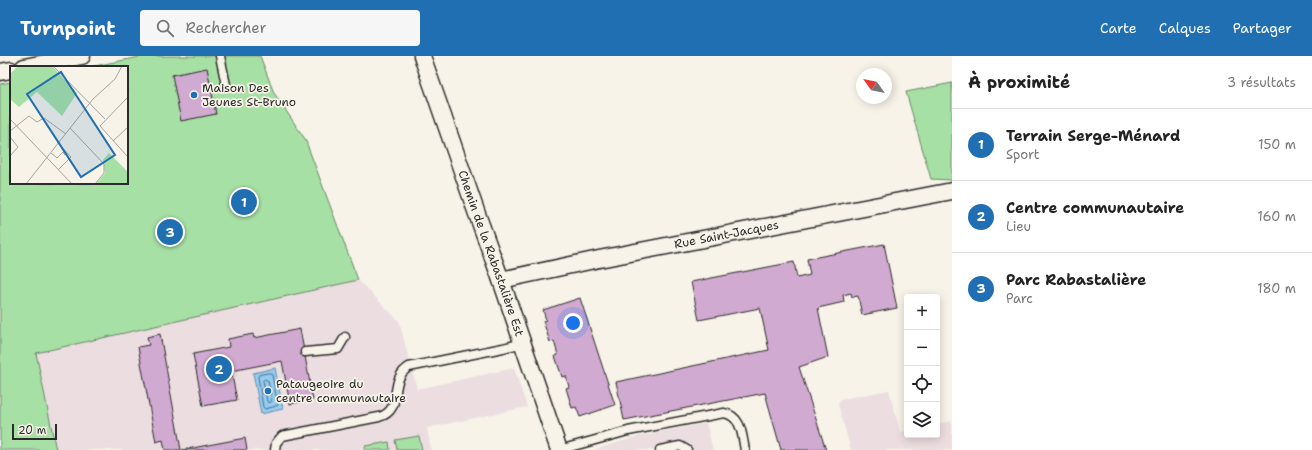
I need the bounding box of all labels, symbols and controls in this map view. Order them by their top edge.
search box [140,10,420,46]
text: Turnpoint [20,16,116,41]
icon: search [154,17,176,39]
text: Rechercher [186,18,267,38]
text: Carte [1100,19,1137,37]
text: Calques [1159,19,1211,37]
text: Partager [1233,19,1292,37]
inset map [10,66,128,184]
north arrow [856,68,892,104]
text: À proximité [968,71,1070,93]
text: 3 résultats [1227,74,1296,91]
place label: Maison Des Jeunes St-Bruno [202,80,296,110]
marker: Maison Des Jeunes St-Bruno [189,90,199,100]
text: Terrain Serge-Ménard [1006,126,1180,146]
text: 1 [978,136,984,153]
text: 150 m [1258,136,1296,153]
text: Sport [1006,146,1039,163]
street label: Chemin de la Rabastalière Est [454,168,528,339]
pin: 1 [231,187,257,217]
text: Centre communautaire [1006,198,1184,218]
text: 2 [976,208,986,225]
text: 160 m [1258,208,1296,225]
pin: 3 [157,217,183,247]
street label: Rue Saint-Jacques [673,217,780,252]
text: Lieu [1006,218,1031,235]
text: Parc Rabastalière [1006,270,1146,290]
text: 3 [976,280,986,297]
text: 180 m [1257,280,1296,297]
text: Parc [1006,290,1033,307]
map controls [904,294,940,438]
button: + [904,294,940,330]
your location [563,313,583,333]
button: − [904,330,940,366]
pin: 2 [206,354,232,384]
button: locate [904,366,940,402]
place label: Pataugeoire du centre communautaire [276,376,406,406]
marker: Pataugeoire du centre communautaire [263,386,273,396]
button: layers [904,402,940,438]
scale bar [12,422,57,441]
text: 20 m [18,423,46,438]

